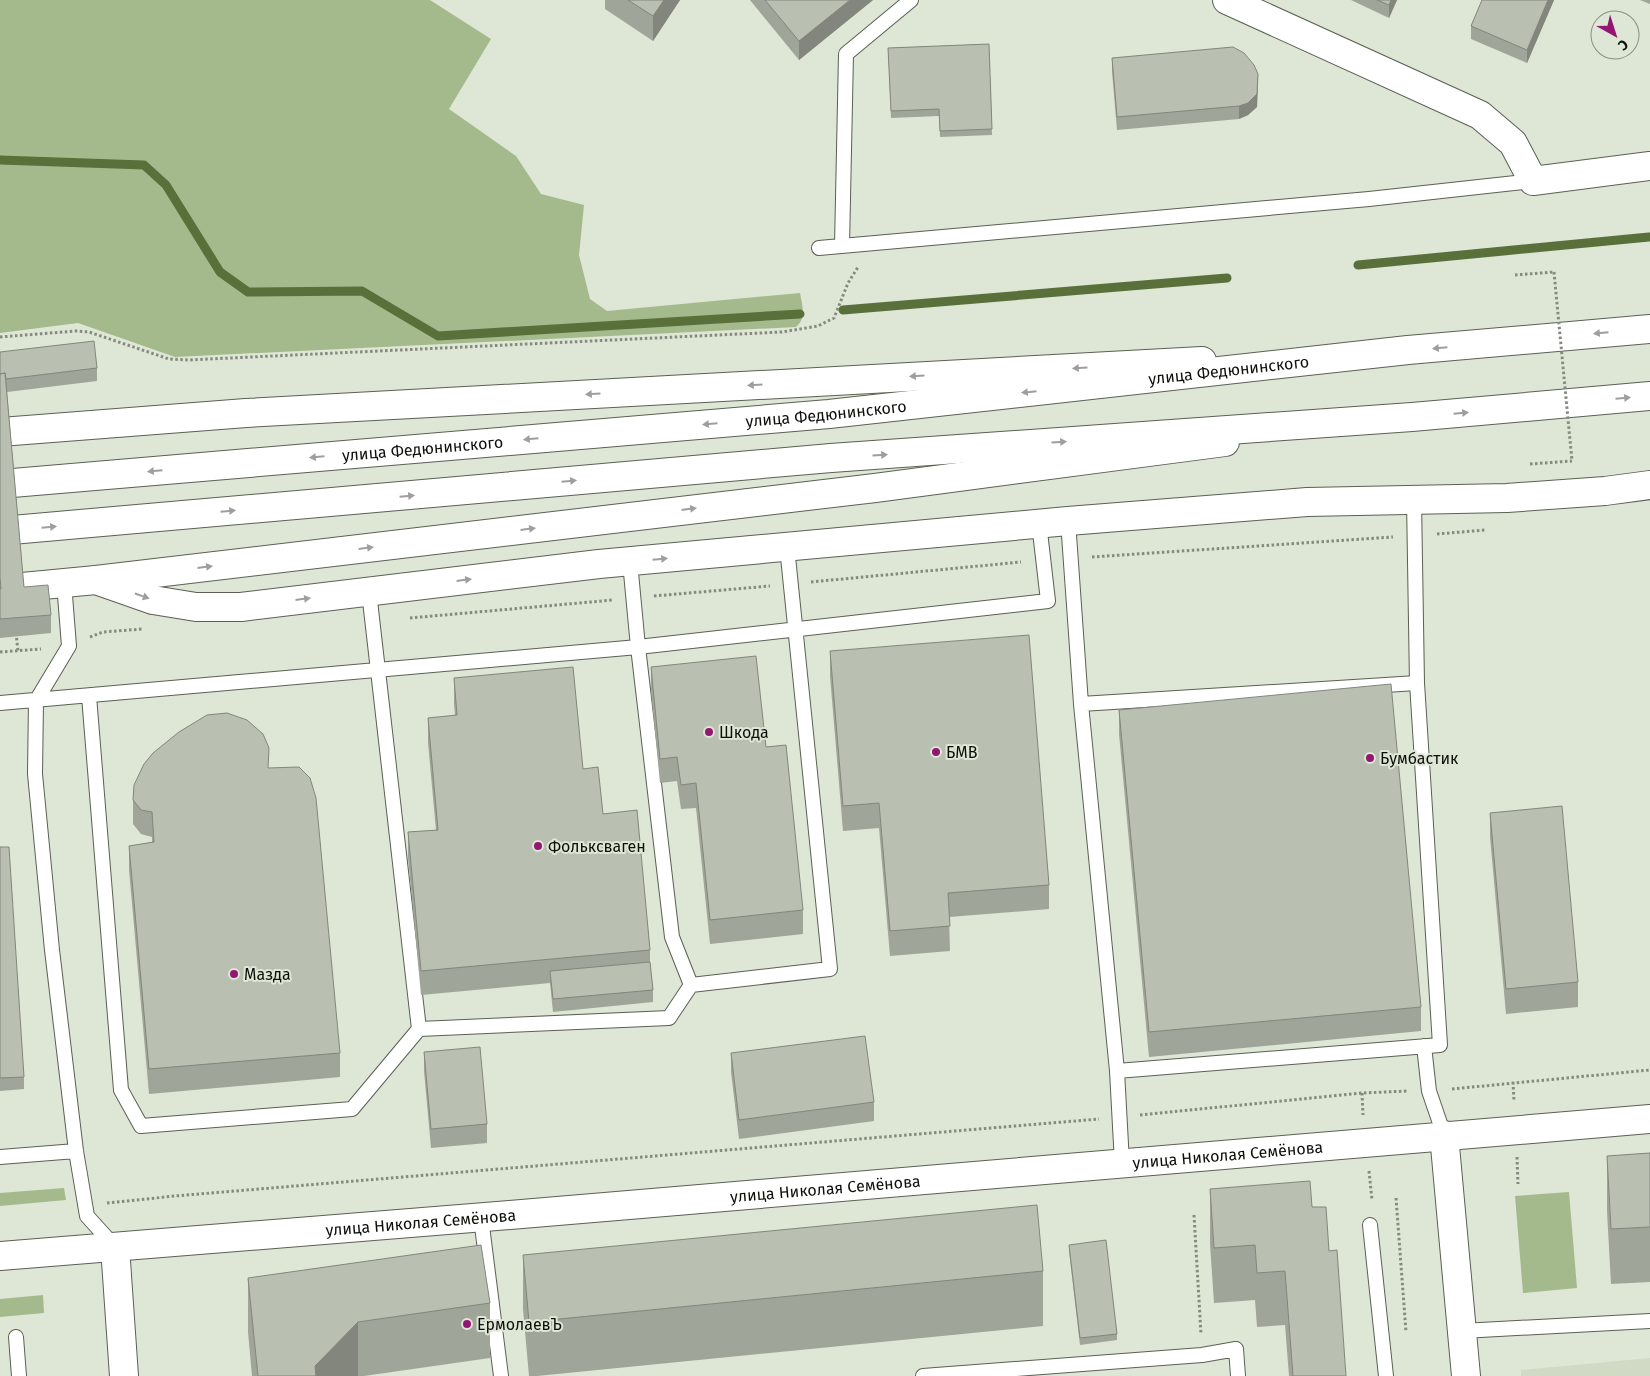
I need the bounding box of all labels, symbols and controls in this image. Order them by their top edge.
north arrow [1590,10,1640,60]
text: С [1614,36,1631,54]
one-way arrow [1593,330,1609,338]
one-way arrow [1431,344,1447,352]
street label: улица Федюнинского [1147,352,1310,389]
one-way arrow [1071,364,1087,372]
one-way arrow [909,372,925,380]
one-way arrow [747,381,763,389]
one-way arrow [1021,388,1037,396]
one-way arrow [585,390,601,398]
one-way arrow [1615,394,1631,402]
street label: улица Федюнинского [745,396,908,431]
one-way arrow [1453,408,1469,416]
one-way arrow [702,420,718,428]
street label: улица Федюнинского [341,433,504,465]
one-way arrow [523,435,539,443]
one-way arrow [1052,438,1068,446]
one-way arrow [872,450,888,458]
one-way arrow [309,453,325,461]
one-way arrow [147,467,163,475]
one-way arrow [561,477,577,485]
one-way arrow [399,491,415,499]
one-way arrow [681,505,697,513]
one-way arrow [220,507,236,515]
one-way arrow [41,523,57,531]
one-way arrow [520,525,536,533]
one-way arrow [359,544,375,552]
one-way arrow [653,555,669,563]
one-way arrow [197,563,213,571]
one-way arrow [456,576,472,584]
one-way arrow [134,593,149,600]
one-way arrow [295,595,311,603]
place label: Шкода [719,723,769,742]
marker: Шкода [703,726,715,738]
place label: БМВ [946,743,978,762]
marker: БМВ [930,746,942,758]
place label: Бумбастик [1380,749,1459,768]
marker: Бумбастик [1364,752,1376,764]
place label: Фольксваген [548,837,646,856]
marker: Фольксваген [532,840,544,852]
place label: Мазда [244,965,291,984]
marker: Мазда [228,968,240,980]
street label: улица Николая Семёнова [1132,1138,1324,1173]
street label: улица Николая Семёнова [729,1171,921,1206]
street label: улица Николая Семёнова [325,1206,517,1240]
place label: ЕрмолаевЪ [477,1315,562,1334]
marker: ЕрмолаевЪ [461,1318,473,1330]

